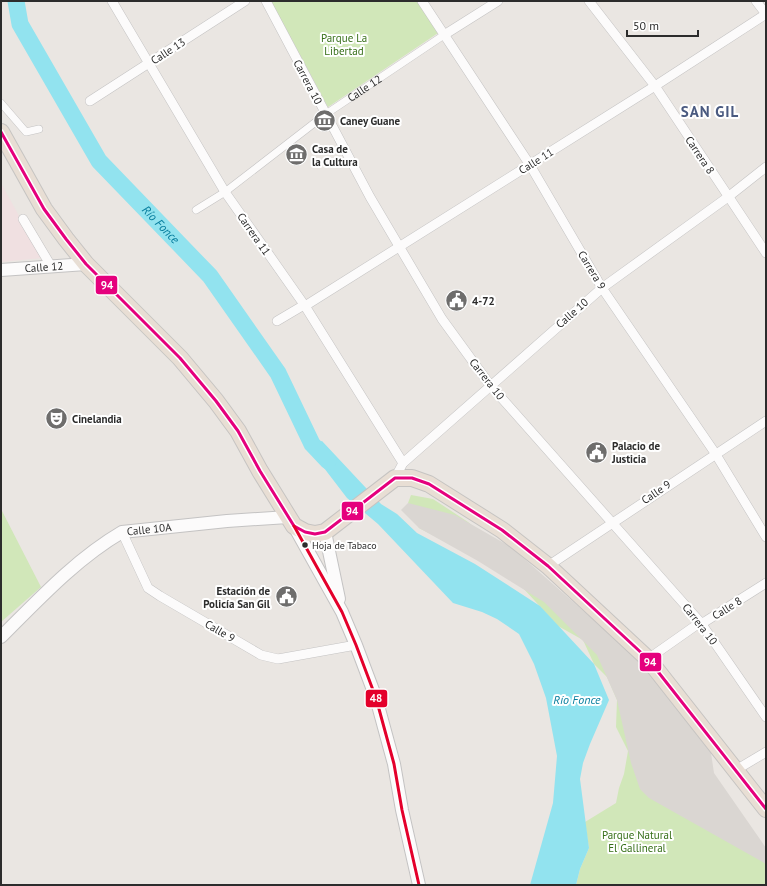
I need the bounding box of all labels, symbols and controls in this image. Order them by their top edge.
scale bar [627,12,698,38]
text: 50 m [633,18,659,33]
park label: Parque La Libertad [321,31,367,58]
street label: Calle 13 [148,35,188,67]
street label: Carrera 10 [290,57,326,107]
street label: Calle 12 [345,72,384,105]
district label: SAN GIL [681,102,739,121]
museum icon: Caney Guane [311,108,337,134]
place label: Caney Guane [340,114,400,128]
street label: Carrera 8 [682,133,718,177]
museum icon: Casa de la Cultura [283,142,309,168]
place label: Casa de la Cultura [312,142,358,169]
street label: Calle 11 [516,145,556,177]
water label: Río Fonce [139,202,183,247]
street label: Carrera 11 [234,210,274,258]
street label: Carrera 9 [575,248,609,292]
street label: Calle 12 [24,259,64,275]
line badge: 94 [95,275,118,295]
text: 94 [101,278,114,292]
public building icon: 4-72 [444,288,470,314]
place label: 4-72 [472,294,495,308]
street label: Calle 10 [553,295,591,331]
street label: Carrera 10 [466,355,508,403]
theatre icon: Cinelandia [43,406,69,432]
place label: Cinelandia [72,412,122,426]
public building icon: Palacio de Justicia [584,439,610,465]
place label: Palacio de Justicia [611,439,660,466]
street label: Calle 9 [639,477,673,507]
line badge: 94 [341,501,364,521]
text: 94 [346,504,359,518]
street label: Calle 10A [126,520,173,538]
place label: Hoja de Tabaco [312,539,377,552]
marker: Hoja de Tabaco [300,540,310,550]
place label: Estación de Policía San Gil [203,584,271,611]
public building icon: Estación de Policía San Gil [273,584,299,610]
street label: Calle 8 [710,593,744,623]
street label: Carrera 10 [679,600,721,648]
street label: Calle 9 [202,617,238,645]
line badge: 94 [639,652,662,672]
text: 94 [644,655,657,669]
line badge: 48 [365,689,388,708]
text: 48 [370,691,382,705]
water label: Río Fonce [553,692,601,707]
park label: Parque Natural El Gallineral [602,828,673,855]

